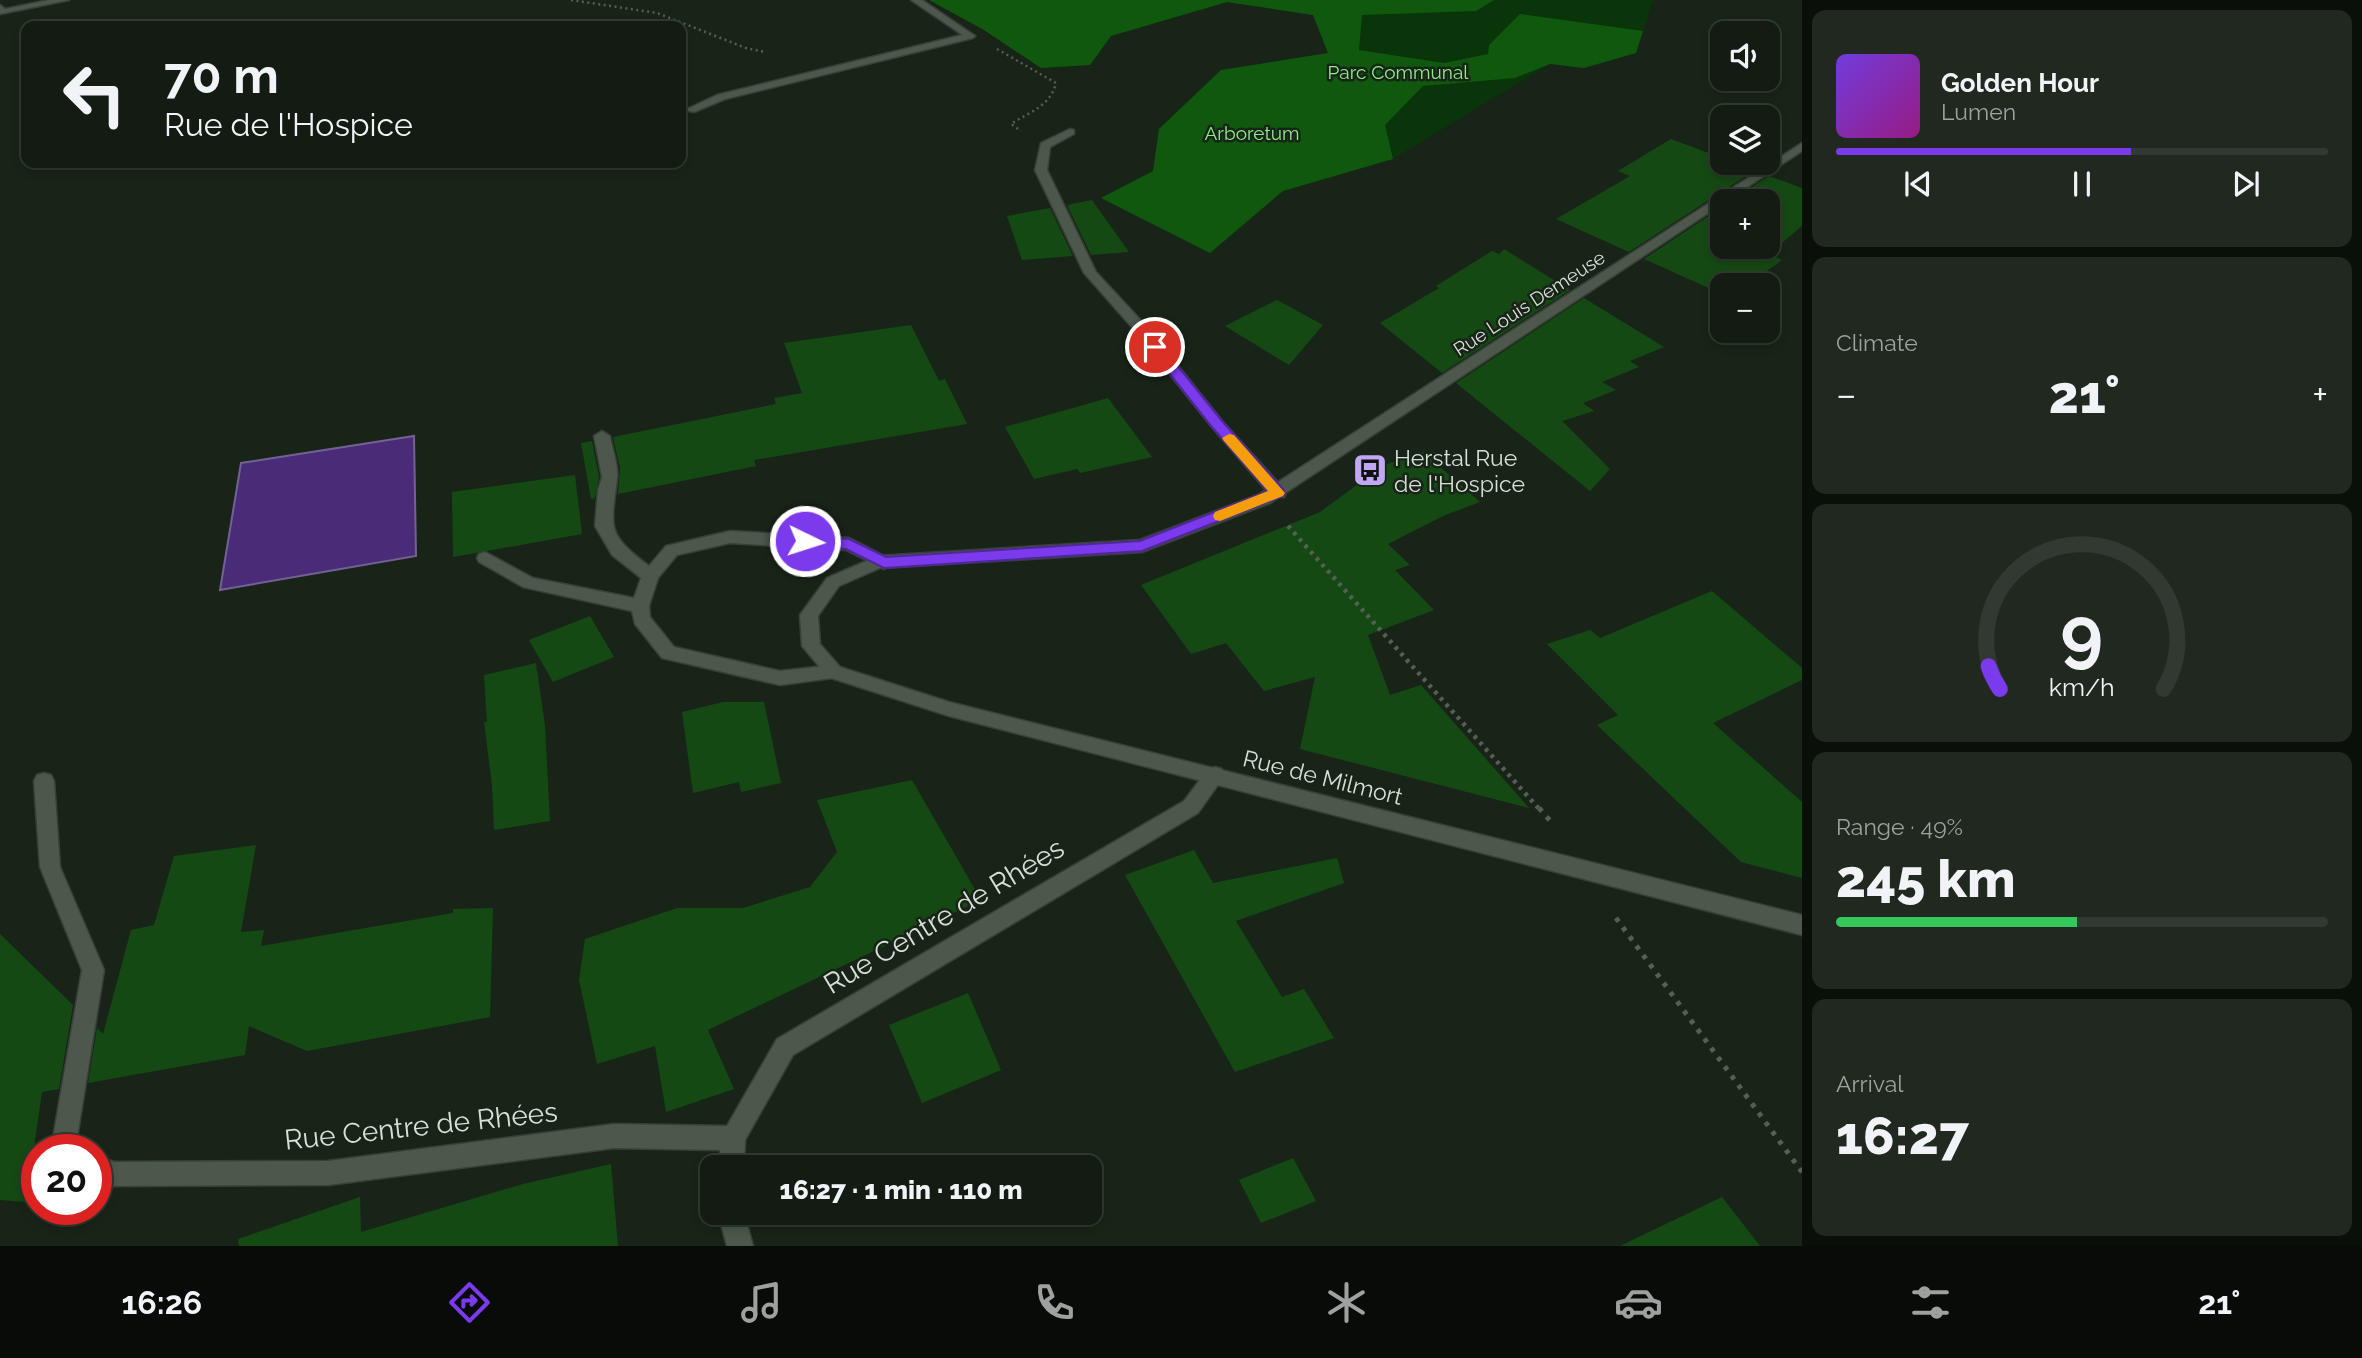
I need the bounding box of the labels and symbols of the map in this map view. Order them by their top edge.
park label: Parc Communal [1328,61,1469,83]
park label: Arboretum [1204,122,1300,144]
street label: Rue Louis Demeuse [1449,246,1609,360]
pin [1125,317,1185,377]
place label: Herstal Rue de l'Hospice [1394,444,1525,497]
bus stop icon: Herstal Rue de l'Hospice [1351,451,1389,489]
position arrow [768,504,842,578]
street label: Rue de Milmort [1240,744,1406,810]
street label: Rue Centre de Rhées [818,831,1070,1001]
street label: Rue Centre de Rhées [283,1095,559,1157]
speed limit sign: 20 [21,1134,112,1225]

